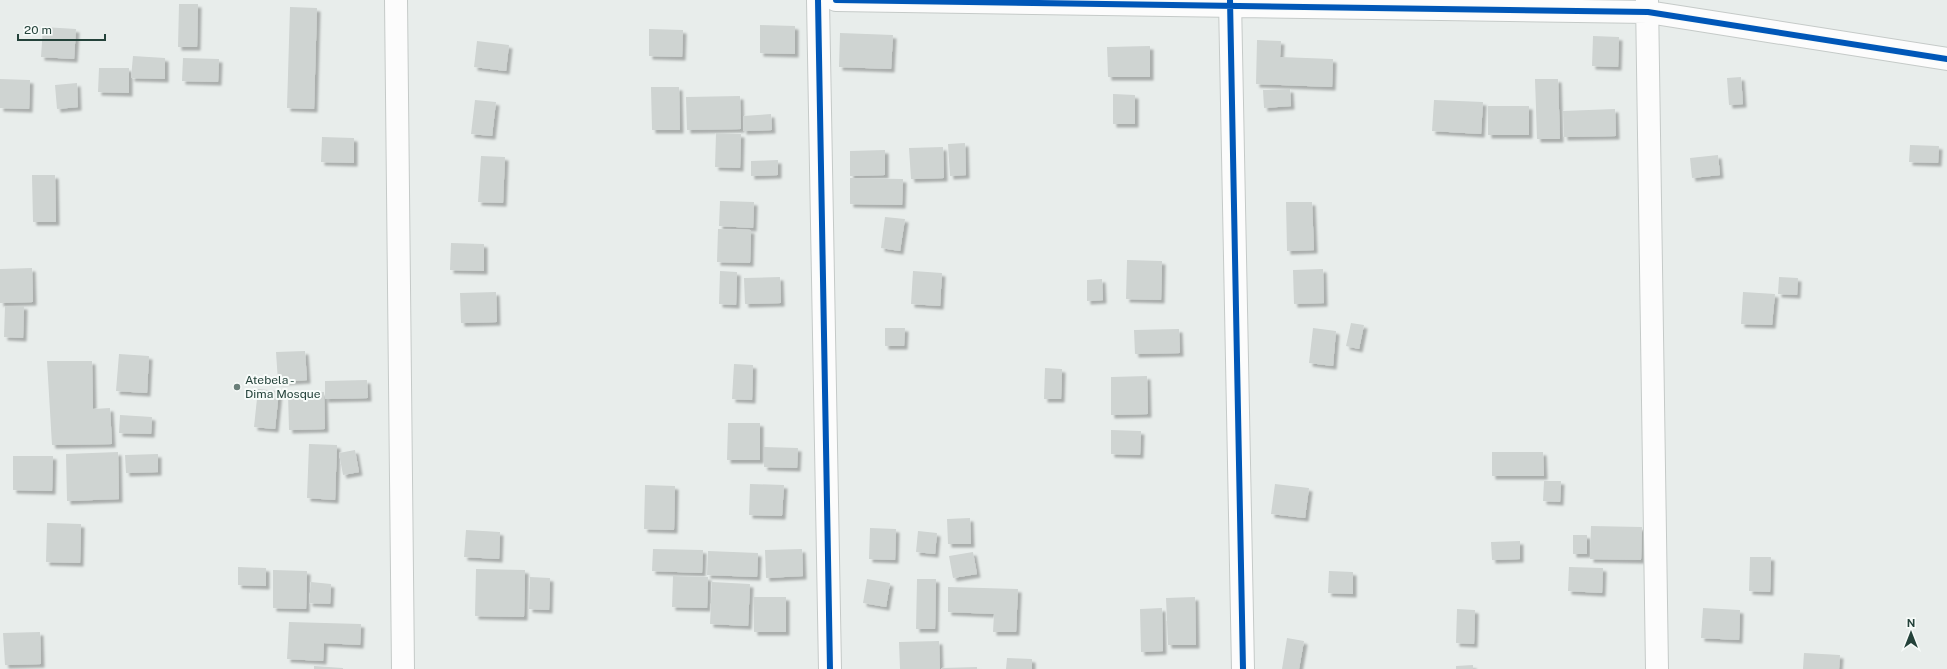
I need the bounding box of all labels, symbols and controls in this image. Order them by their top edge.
scale bar [18,16,105,42]
text: 20 m [24,23,52,37]
place label: Atebela - Dima Mosque [245,373,321,401]
marker: Atebela - Dima Mosque [232,382,242,392]
north arrow [1891,613,1931,653]
text: N [1907,617,1915,629]

